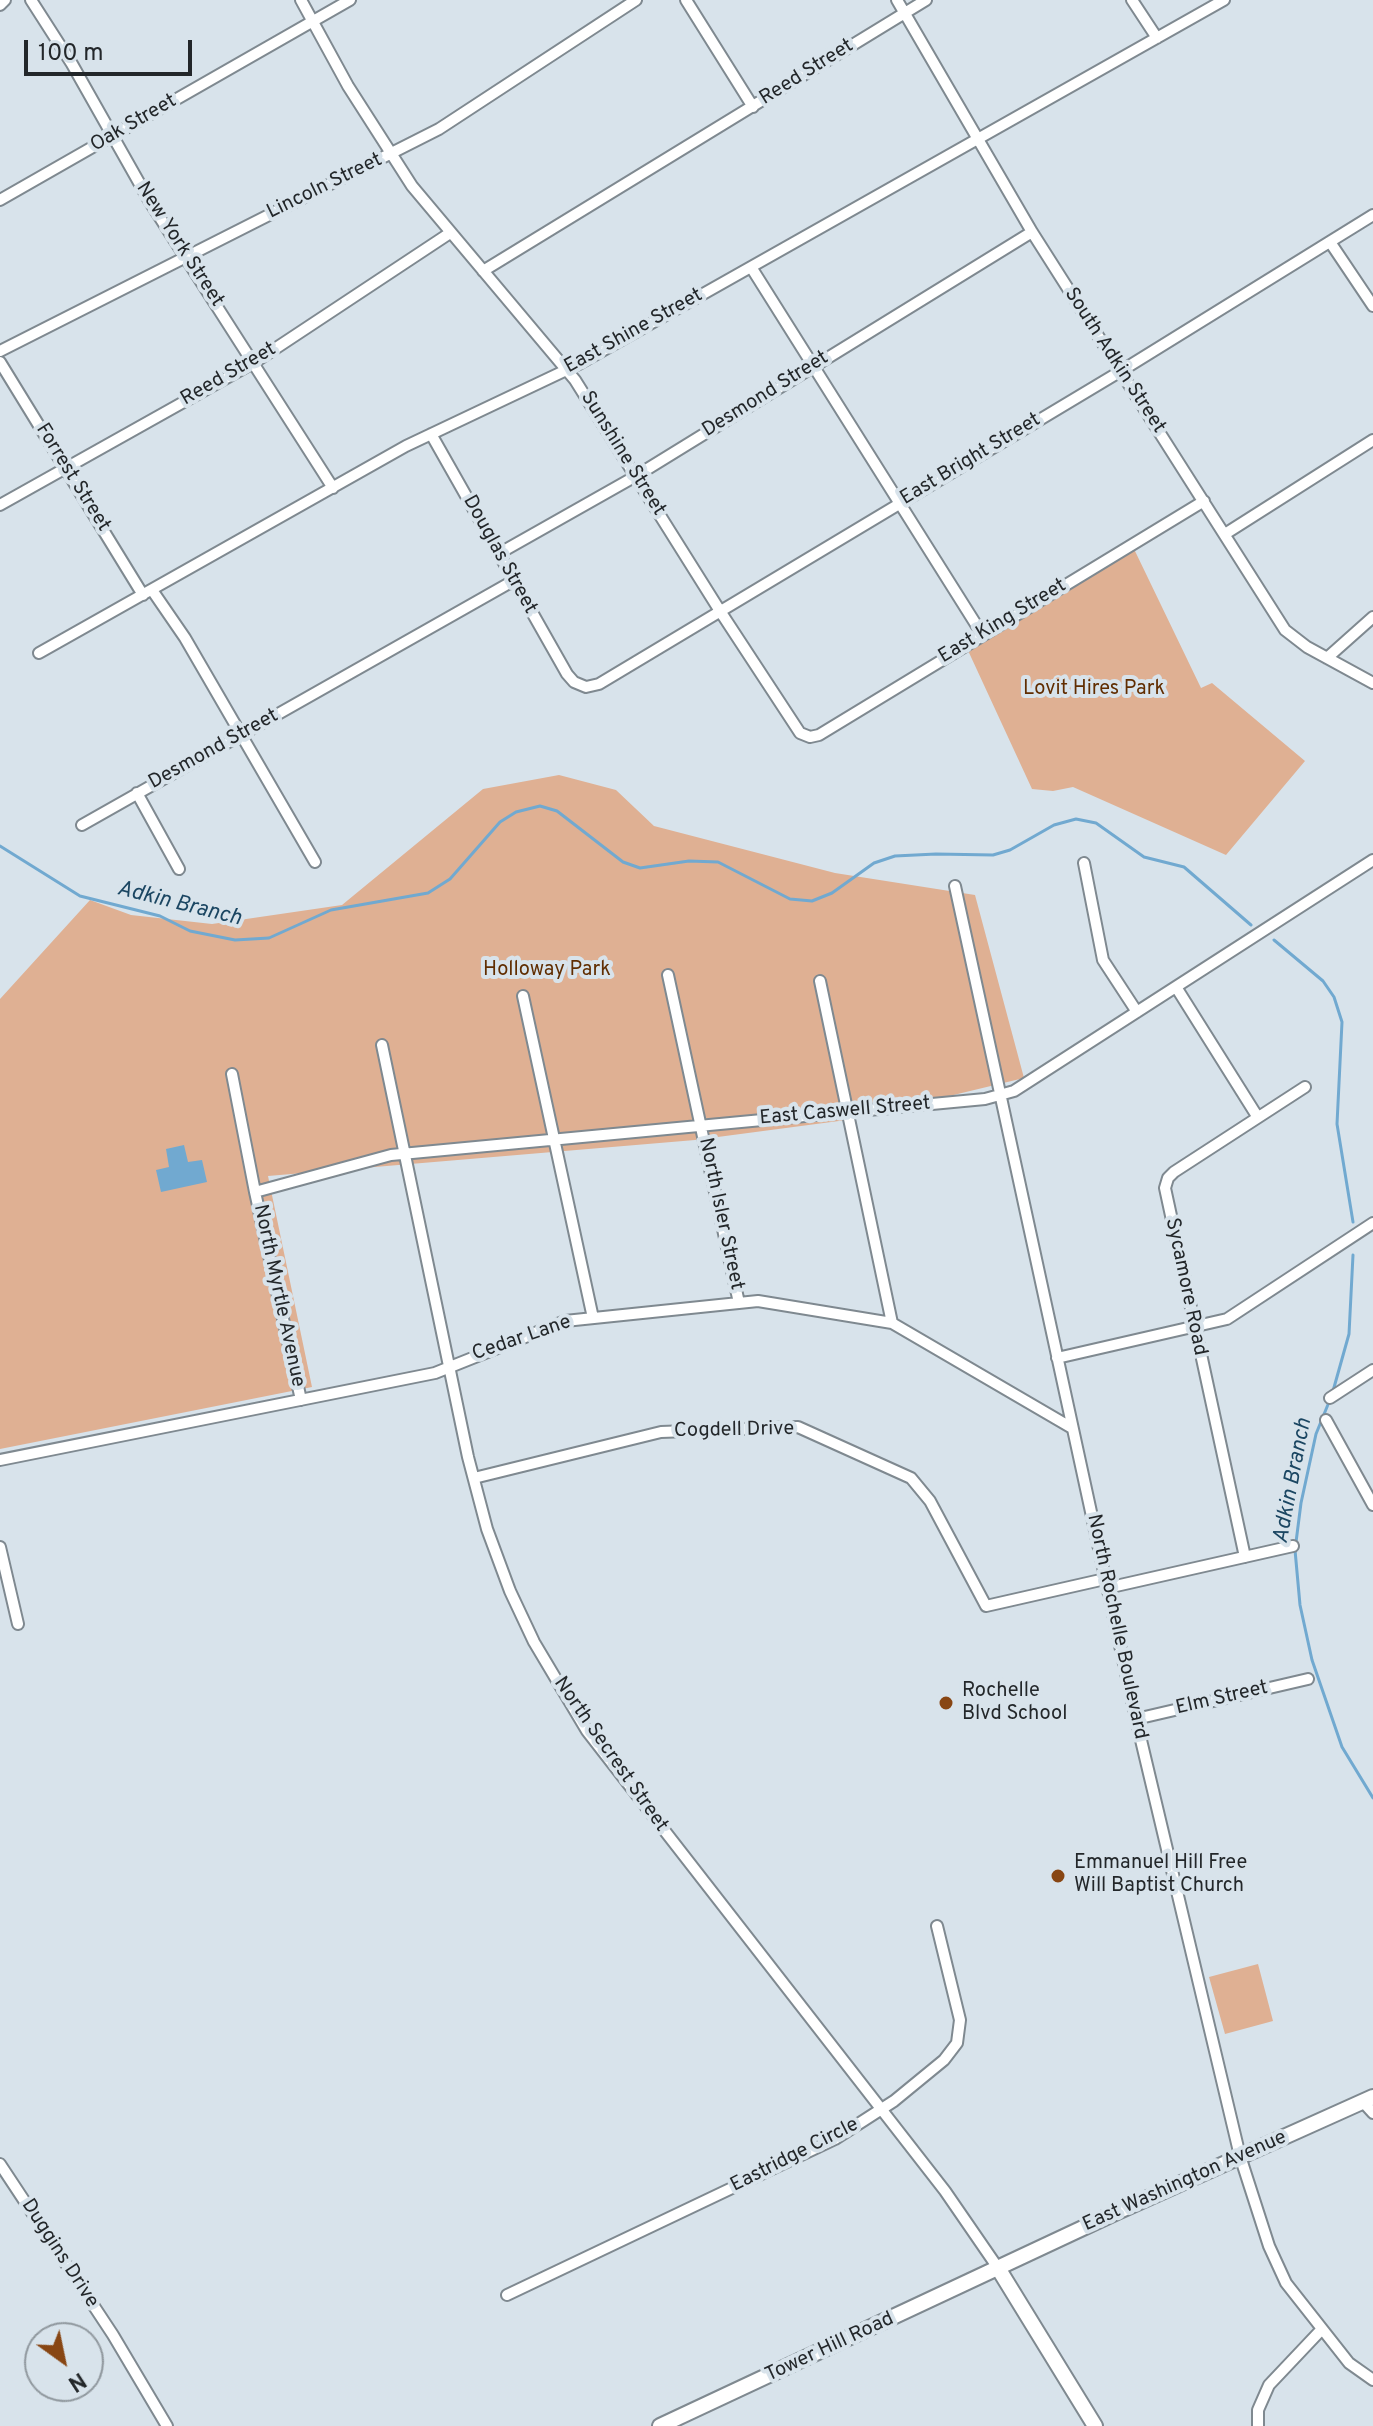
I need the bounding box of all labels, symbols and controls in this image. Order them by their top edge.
scale bar [28,24,196,74]
street label: Reed Street [756,35,858,111]
text: 100 m [38,39,104,69]
street label: Oak Street [87,90,181,158]
street label: Lincoln Street [263,149,387,225]
street label: New York Street [130,178,228,312]
street label: East Shine Street [561,284,707,380]
street label: South Adkin Street [1058,284,1170,438]
street label: Reed Street [177,338,281,412]
street label: Desmond Street [698,347,834,443]
street label: Sunshine Street [574,387,670,521]
street label: East Bright Street [897,409,1045,511]
street label: Forrest Street [29,420,115,536]
street label: Douglas Street [457,491,541,619]
street label: East King Street [935,574,1071,670]
park label: Lovit Hires Park [1023,678,1165,702]
street label: Desmond Street [145,705,283,795]
water label: Adkin Branch [114,877,244,933]
park label: Holloway Park [483,959,611,983]
street label: East Caswell Street [758,1093,932,1131]
street label: North Isler Street [692,1136,748,1292]
street label: North Myrtle Avenue [247,1202,309,1390]
street label: Sycamore Road [1159,1216,1211,1358]
street label: Cedar Lane [469,1311,575,1367]
water label: Adkin Branch [1269,1416,1319,1546]
street label: Cogdell Drive [674,1418,794,1444]
street label: North Rochelle Boulevard [1080,1512,1152,1742]
street label: North Secrest Street [548,1673,672,1837]
street label: Elm Street [1174,1677,1270,1721]
place label: Rochelle Blvd School [962,1680,1067,1727]
marker: Rochelle Blvd School [937,1694,955,1712]
place label: Emmanuel Hill Free Will Baptist Church [1074,1852,1247,1899]
marker: Emmanuel Hill Free Will Baptist Church [1049,1867,1067,1885]
street label: Eastridge Circle [727,2113,863,2199]
street label: East Washington Avenue [1079,2126,1291,2238]
street label: Duggins Drive [15,2195,103,2313]
street label: Tower Hill Road [762,2308,898,2388]
north arrow [24,2322,104,2402]
text: N [62,2365,90,2396]

